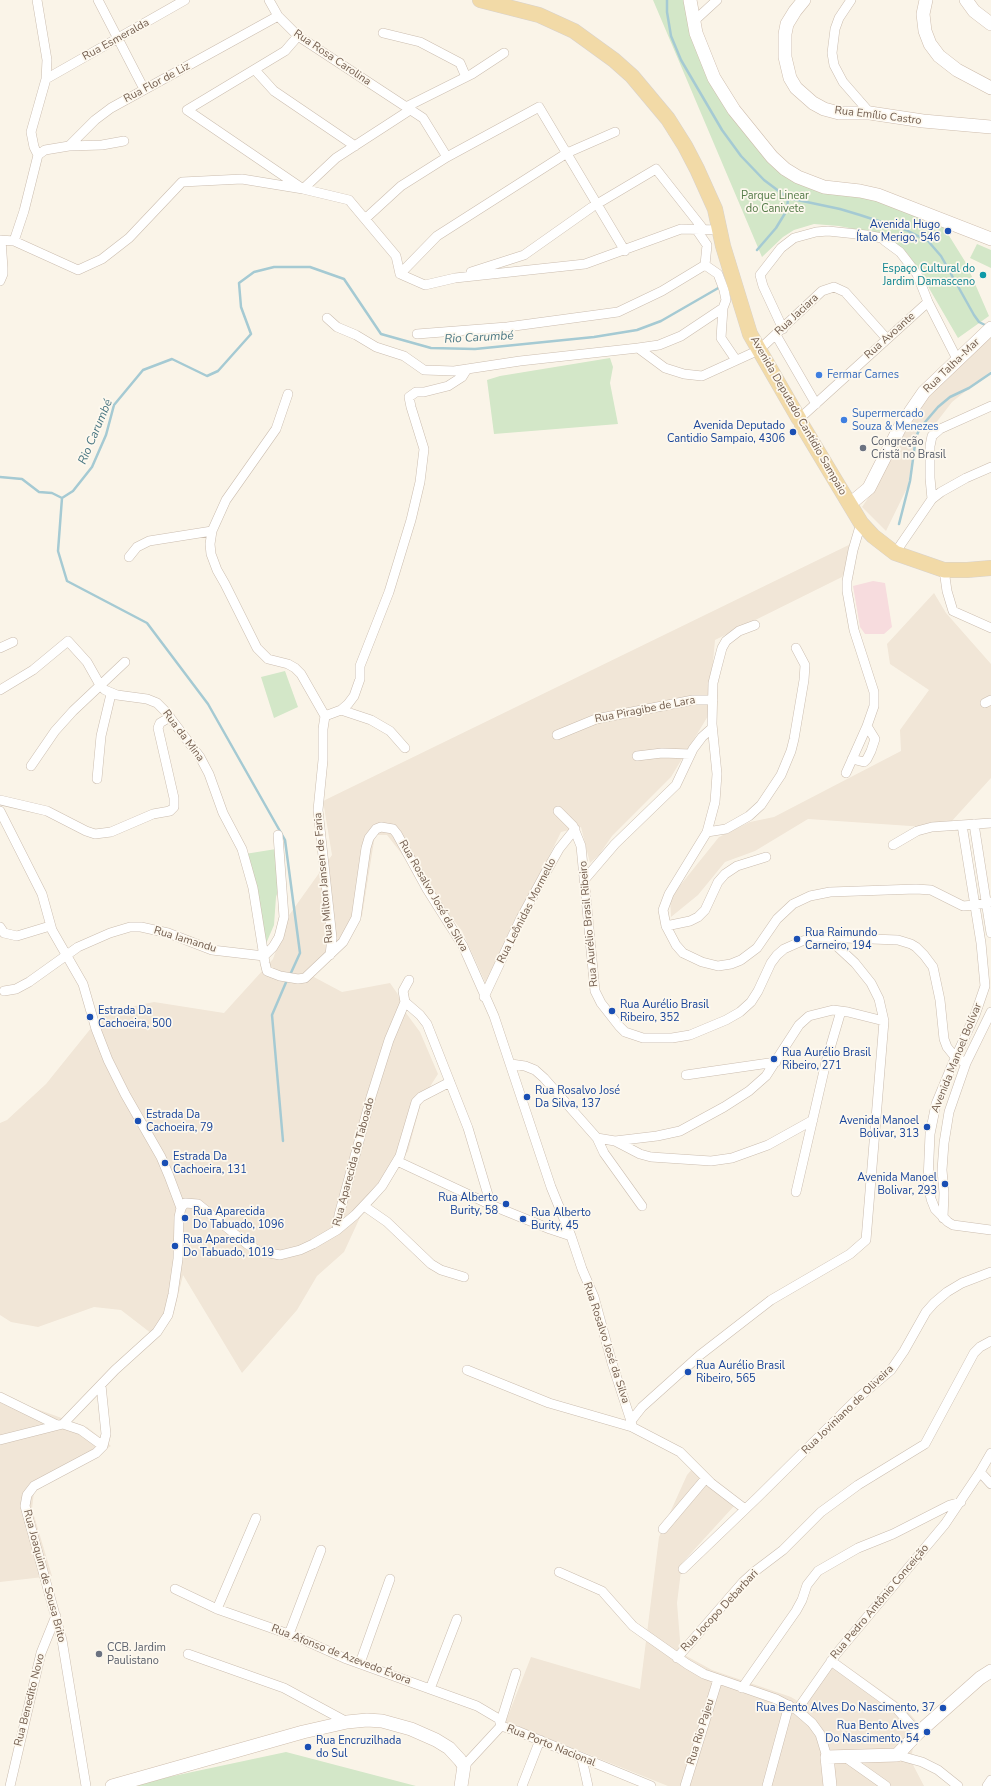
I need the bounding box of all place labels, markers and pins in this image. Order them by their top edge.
place label: Avenida Hugo Ítalo Merigo, 546 [856,218,940,244]
marker: Avenida Hugo Ítalo Merigo, 546 [943,226,953,236]
place label: Espaço Cultural do Jardim Damasceno [882,262,975,288]
marker: Espaço Cultural do Jardim Damasceno [978,270,988,280]
place label: Fermar Carnes [827,368,899,382]
marker: Fermar Carnes [814,370,824,380]
place label: Supermercado Souza & Menezes [852,407,939,433]
marker: Supermercado Souza & Menezes [839,415,849,425]
place label: Avenida Deputado Cantidio Sampaio, 4306 [667,419,785,445]
marker: Avenida Deputado Cantidio Sampaio, 4306 [788,427,798,437]
place label: Congreção Cristã no Brasil [871,435,946,461]
marker: Congreção Cristã no Brasil [858,443,868,453]
place label: Rua Raimundo Carneiro, 194 [805,926,877,952]
marker: Rua Raimundo Carneiro, 194 [792,934,802,944]
place label: Rua Aurélio Brasil Ribeiro, 352 [620,998,709,1024]
place label: Estrada Da Cachoeira, 500 [98,1004,172,1030]
marker: Rua Aurélio Brasil Ribeiro, 352 [607,1006,617,1016]
marker: Estrada Da Cachoeira, 500 [85,1012,95,1022]
place label: Rua Aurélio Brasil Ribeiro, 271 [782,1046,871,1072]
marker: Rua Aurélio Brasil Ribeiro, 271 [769,1054,779,1064]
place label: Rua Rosalvo José Da Silva, 137 [535,1084,620,1110]
marker: Rua Rosalvo José Da Silva, 137 [522,1092,532,1102]
place label: Estrada Da Cachoeira, 79 [146,1108,213,1134]
place label: Avenida Manoel Bolivar, 313 [839,1114,919,1140]
marker: Estrada Da Cachoeira, 79 [133,1116,143,1126]
marker: Avenida Manoel Bolivar, 313 [922,1122,932,1132]
place label: Estrada Da Cachoeira, 131 [173,1150,247,1176]
marker: Estrada Da Cachoeira, 131 [160,1158,170,1168]
place label: Avenida Manoel Bolivar, 293 [857,1171,937,1197]
marker: Avenida Manoel Bolivar, 293 [940,1179,950,1189]
place label: Rua Alberto Burity, 58 [438,1191,498,1217]
marker: Rua Alberto Burity, 58 [501,1199,511,1209]
place label: Rua Aparecida Do Tabuado, 1096 [193,1205,284,1231]
place label: Rua Alberto Burity, 45 [531,1206,591,1232]
marker: Rua Aparecida Do Tabuado, 1096 [180,1213,190,1223]
marker: Rua Alberto Burity, 45 [518,1214,528,1224]
place label: Rua Aparecida Do Tabuado, 1019 [183,1233,274,1259]
marker: Rua Aparecida Do Tabuado, 1019 [170,1241,180,1251]
place label: Rua Aurélio Brasil Ribeiro, 565 [696,1359,785,1385]
marker: Rua Aurélio Brasil Ribeiro, 565 [683,1367,693,1377]
place label: CCB. Jardim Paulistano [107,1641,166,1667]
marker: CCB. Jardim Paulistano [94,1649,104,1659]
place label: Rua Bento Alves Do Nascimento, 37 [756,1701,935,1715]
marker: Rua Bento Alves Do Nascimento, 37 [938,1703,948,1713]
place label: Rua Bento Alves Do Nascimento, 54 [825,1719,919,1745]
marker: Rua Bento Alves Do Nascimento, 54 [922,1727,932,1737]
place label: Rua Encruzilhada do Sul [316,1734,401,1760]
marker: Rua Encruzilhada do Sul [303,1742,313,1752]

